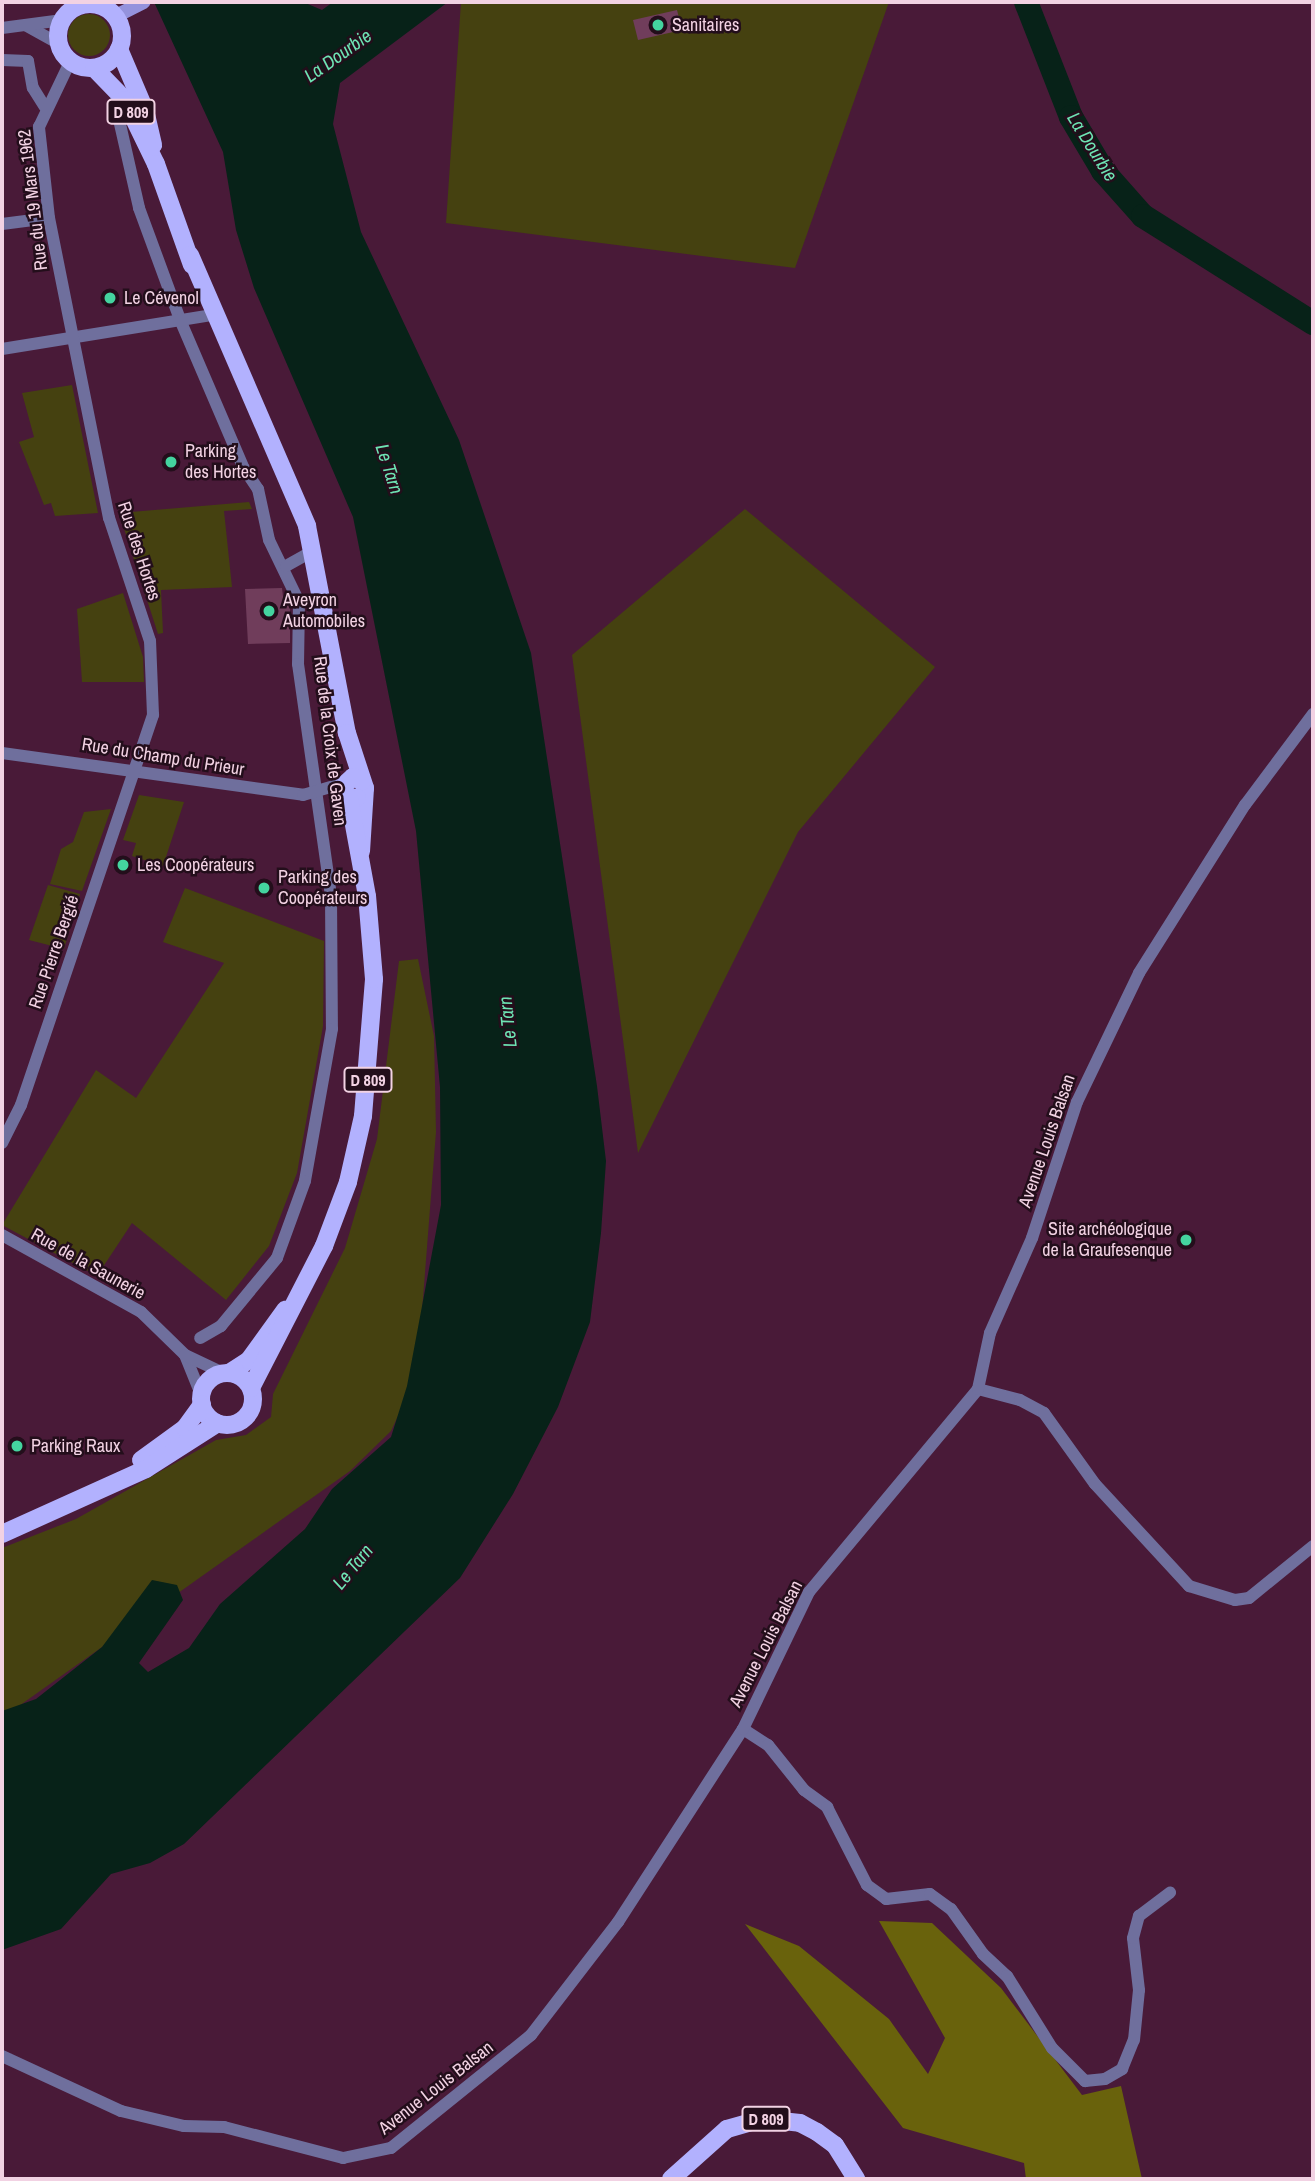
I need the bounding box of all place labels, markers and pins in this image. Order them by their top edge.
place label: Sanitaires [672,14,739,36]
marker: Sanitaires [650,17,666,33]
place label: Le Cévenol [124,287,199,309]
marker: Le Cévenol [102,290,118,306]
place label: Parking des Hortes [185,441,256,484]
marker: Parking des Hortes [163,454,179,470]
place label: Aveyron Automobiles [283,590,365,632]
marker: Aveyron Automobiles [261,603,277,619]
place label: Les Coopérateurs [137,854,254,876]
marker: Les Coopérateurs [115,857,131,873]
place label: Parking des Coopérateurs [278,867,367,910]
marker: Parking des Coopérateurs [256,880,272,896]
place label: Site archéologique de la Graufesenque [1042,1219,1172,1262]
marker: Site archéologique de la Graufesenque [1178,1232,1194,1248]
place label: Parking Raux [31,1435,120,1457]
marker: Parking Raux [9,1438,25,1454]

